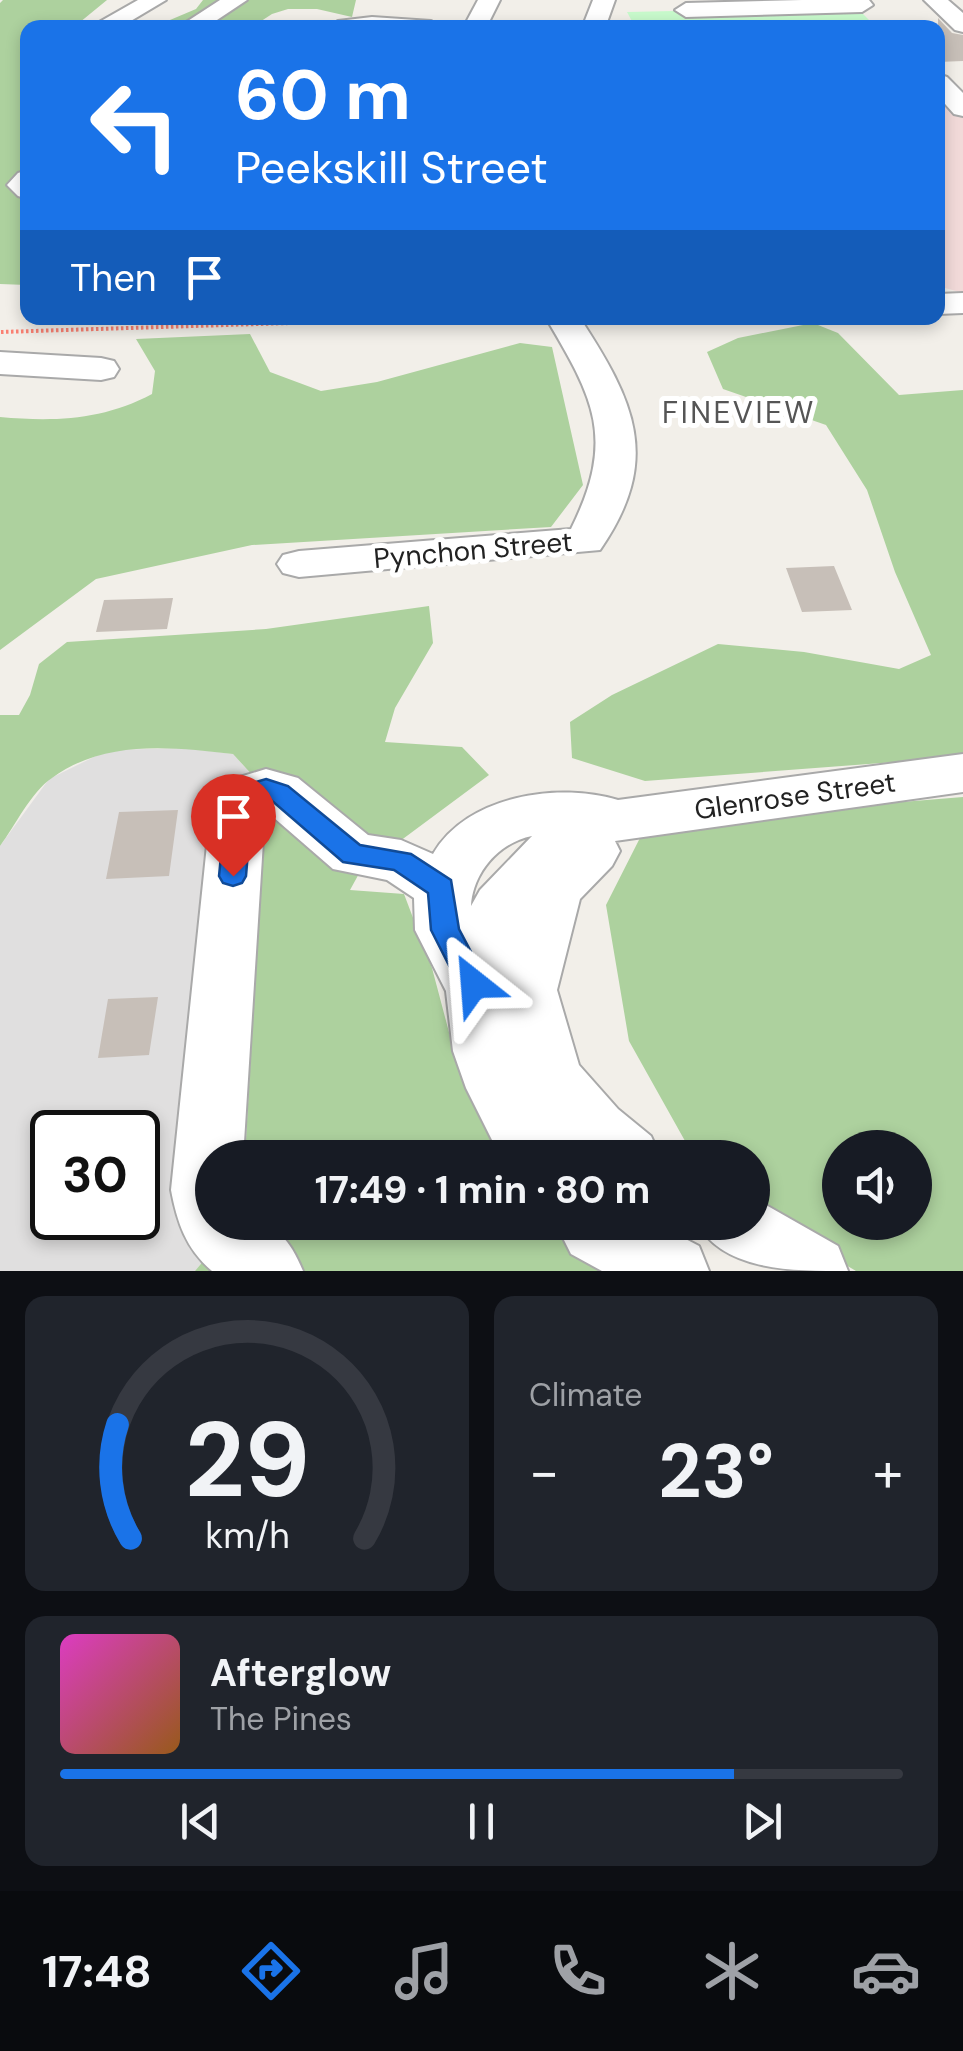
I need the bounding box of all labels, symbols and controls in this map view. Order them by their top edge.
text: 60 m [235,50,411,141]
icon: left [70,60,200,190]
text: Peekskill Street [235,138,548,197]
icon: arrive [177,250,232,305]
text: Then [70,253,157,303]
district label: FINEVIEW [662,393,816,432]
street label: Pynchon Street [372,523,574,577]
street label: Glenrose Street [692,764,898,828]
pin [191,774,276,877]
icon: arrive [206,789,261,844]
position arrow [422,932,526,1036]
speed limit sign: 30 [30,1110,160,1240]
map controls [822,1130,932,1240]
button: sound [822,1130,932,1240]
text: 17:49 · 1 min · 80 m [315,1165,650,1215]
text: Climate [529,1374,643,1416]
text: 29 [184,1393,310,1528]
text: 23° [658,1423,774,1520]
text: − [529,1436,559,1508]
text: + [873,1436,903,1508]
text: km/h [205,1513,289,1559]
text: Afterglow [210,1648,391,1698]
text: The Pines [210,1698,352,1740]
icon: previous [173,1794,228,1849]
icon: pause [454,1794,509,1849]
icon: next [735,1794,790,1849]
icon: directions [236,1936,306,2006]
icon: music [389,1936,459,2006]
icon: phone [543,1936,613,2006]
icon: climate [697,1936,767,2006]
icon: car [851,1936,921,2006]
text: 17:48 [42,1942,152,2001]

